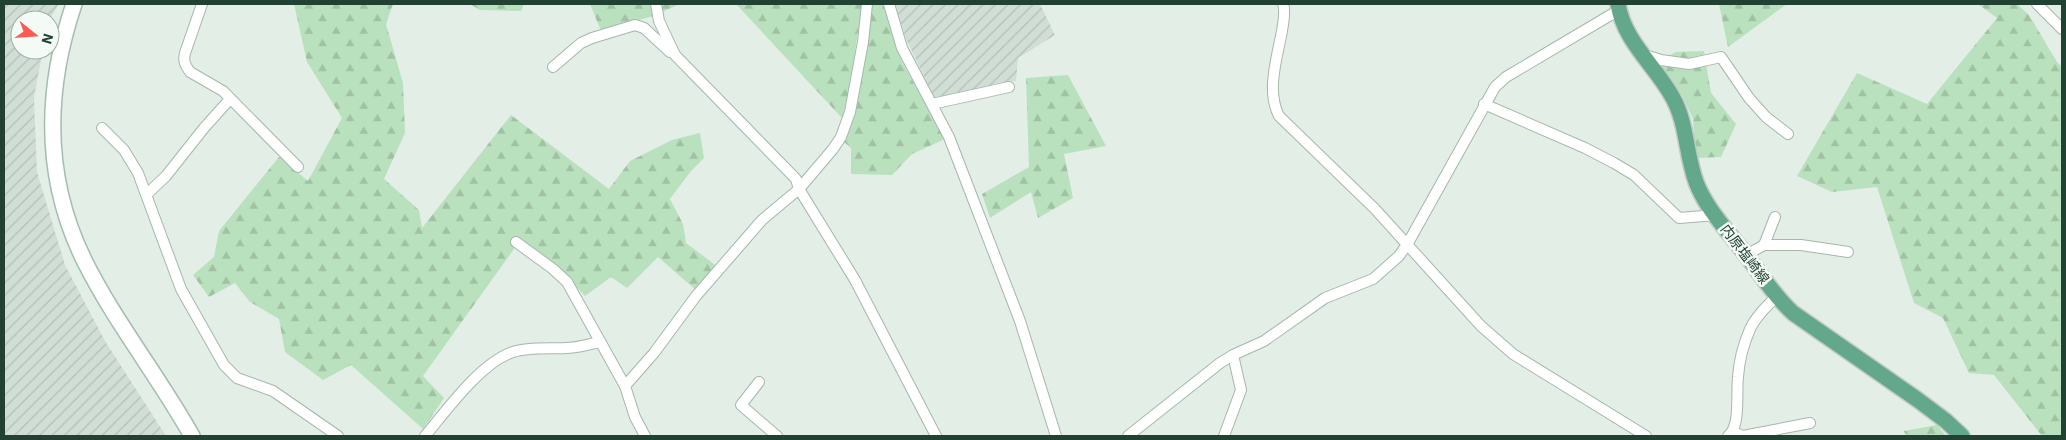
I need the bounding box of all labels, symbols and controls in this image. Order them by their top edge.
north arrow [10,10,60,60]
text: N [37,31,58,46]
street label: 内原塩崎線 [1717,221,1773,287]

